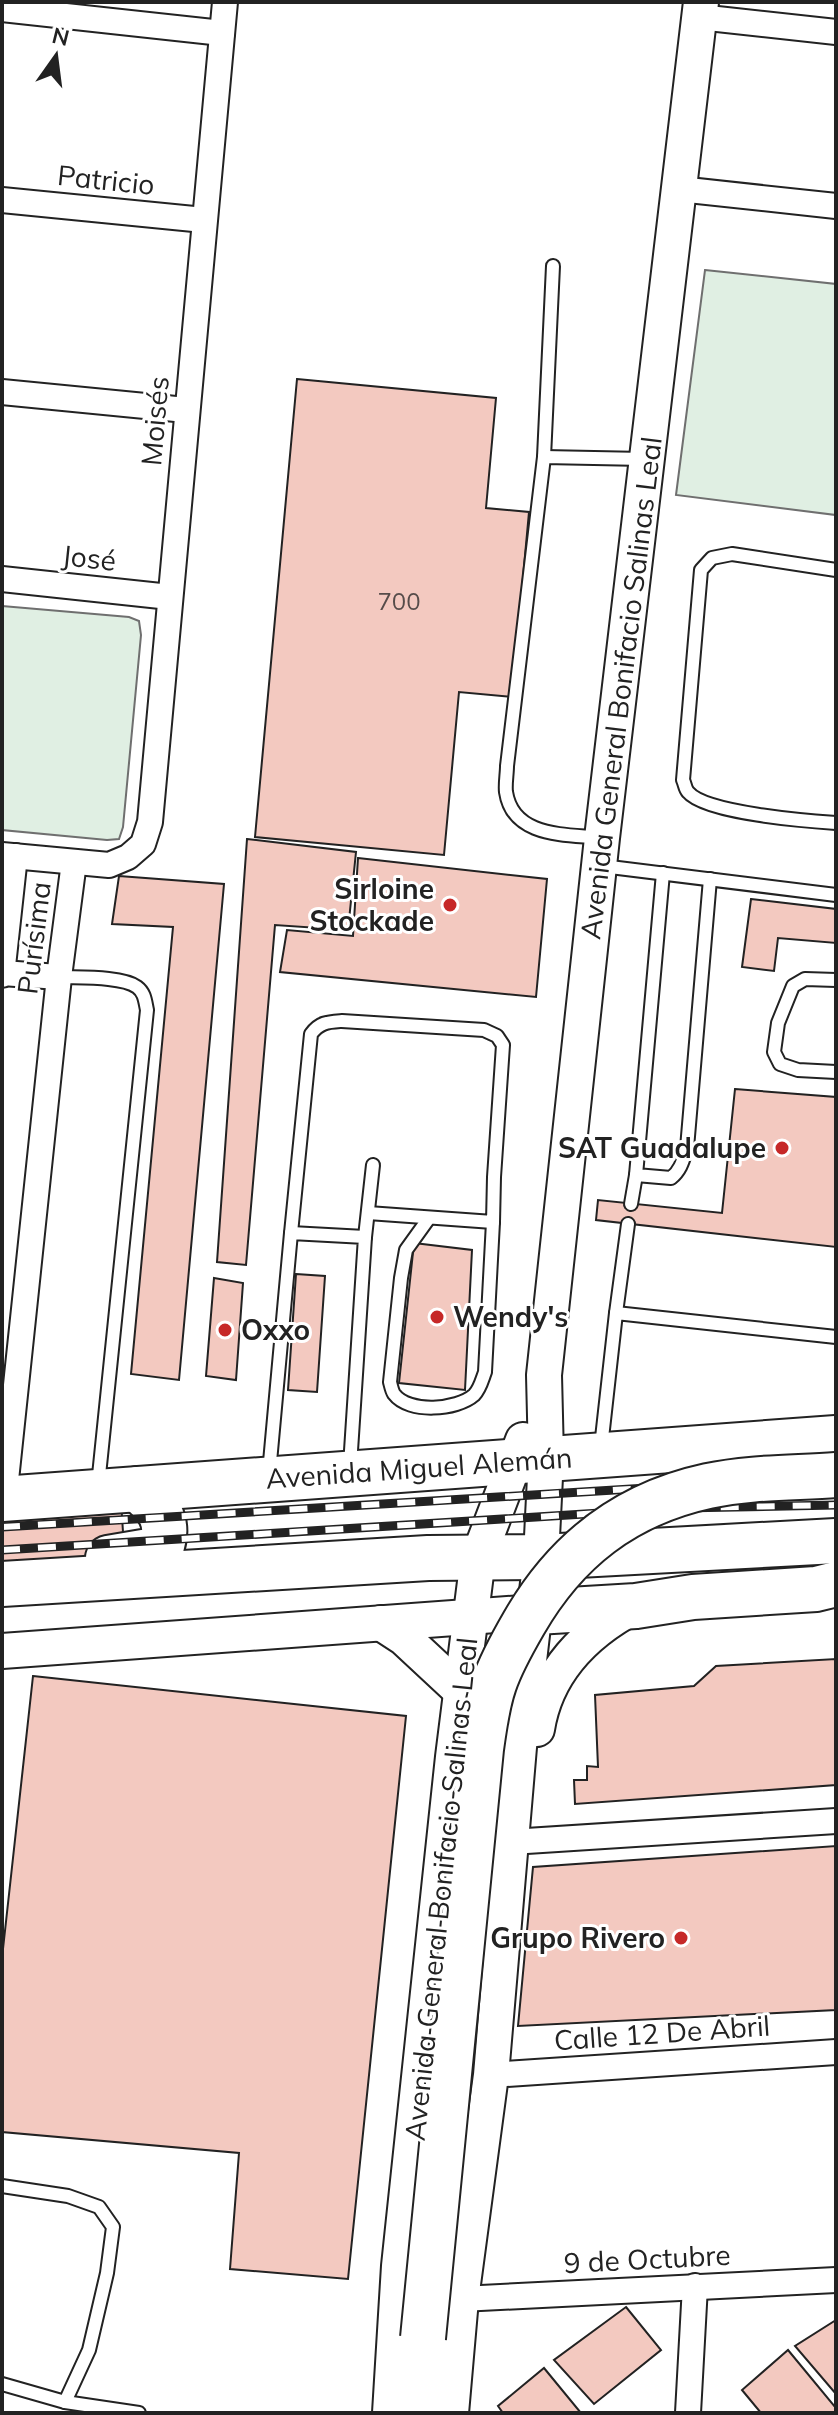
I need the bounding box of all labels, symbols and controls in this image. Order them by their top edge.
north arrow [16,16,96,96]
text: N [49,21,72,52]
street label: Patricio [56,157,156,202]
street label: Moisés [133,375,176,467]
street label: Avenida General Bonifacio Salinas Leal [572,435,669,941]
street label: José [60,537,118,578]
house number: 700 [377,586,421,616]
place label: Sirloine Stockade [310,871,434,938]
street label: Purísima [9,880,58,996]
marker: Sirloine Stockade [441,896,459,914]
place label: SAT Guadalupe [558,1130,766,1165]
marker: SAT Guadalupe [773,1139,791,1157]
place label: Wendy's [453,1299,568,1334]
marker: Wendy's [428,1308,446,1326]
place label: Oxxo [241,1312,310,1347]
marker: Oxxo [216,1321,234,1339]
street label: Avenida Miguel Alemán [265,1439,573,1496]
street label: Avenida General Bonifacio Salinas Leal [397,1636,484,2142]
place label: Grupo Rivero [490,1920,665,1955]
marker: Grupo Rivero [672,1929,690,1947]
street label: Calle 12 De Abril [553,2007,771,2058]
street label: 9 de Octubre [563,2237,731,2280]

